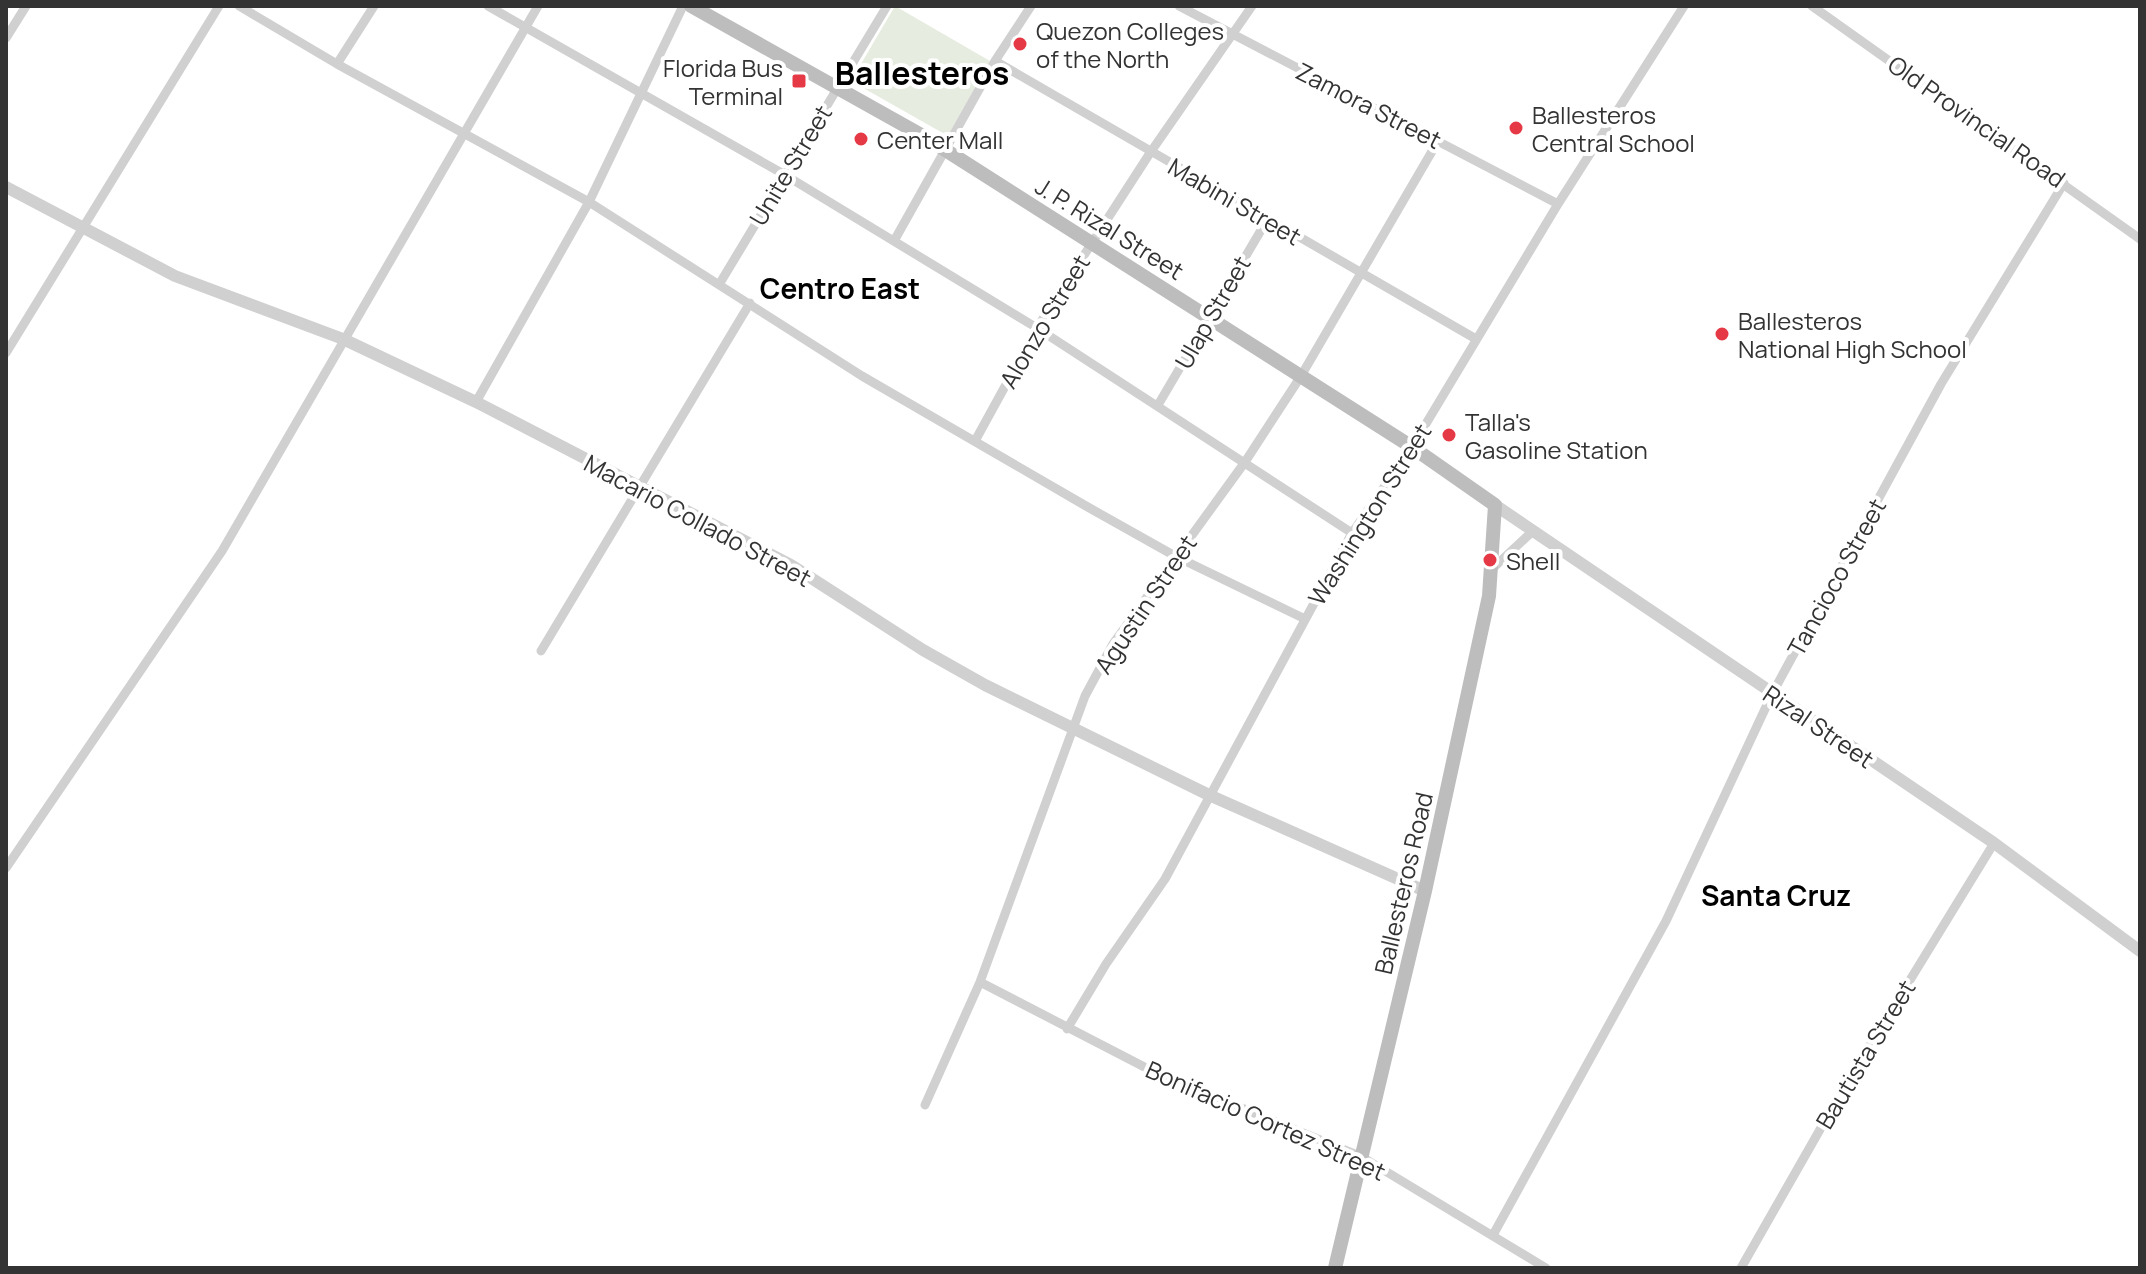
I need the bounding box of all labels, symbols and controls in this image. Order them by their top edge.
place label: Quezon Colleges of the North [1036,14,1224,75]
marker: Quezon Colleges of the North [1011,35,1029,53]
street label: Old Provincial Road [1882,47,2072,195]
place label: Florida Bus Terminal [663,51,783,112]
district label: Ballesteros [835,51,1009,95]
street label: Zamora Street [1291,54,1447,156]
marker: Florida Bus Terminal [790,72,808,90]
place label: Ballesteros Central School [1532,98,1695,159]
street label: Unite Street [741,99,839,231]
marker: Ballesteros Central School [1507,119,1525,137]
place label: Center Mall [877,123,1003,156]
marker: Center Mall [852,130,870,148]
street label: Mabini Street [1162,150,1308,252]
street label: J. P. Rizal Street [1029,169,1191,287]
street label: Alonzo Street [991,248,1097,394]
street label: Ulap Street [1166,250,1258,374]
district label: Centro East [760,269,920,307]
place label: Ballesteros National High School [1738,304,1967,365]
marker: Ballesteros National High School [1713,325,1731,343]
place label: Talla's Gasoline Station [1465,405,1648,466]
street label: Washington Street [1300,417,1438,611]
marker: Talla's Gasoline Station [1440,426,1458,444]
street label: Macario Collado Street [579,446,817,594]
street label: Tancioco Street [1779,492,1893,662]
street label: Agustin Street [1086,528,1204,680]
place label: Shell [1506,544,1560,577]
marker: Shell [1481,551,1499,569]
street label: Rizal Street [1757,677,1881,775]
street label: Ballesteros Road [1366,789,1440,977]
district label: Santa Cruz [1701,876,1851,914]
street label: Bautista Street [1808,973,1922,1135]
street label: Bonifacio Cortez Street [1141,1052,1391,1188]

